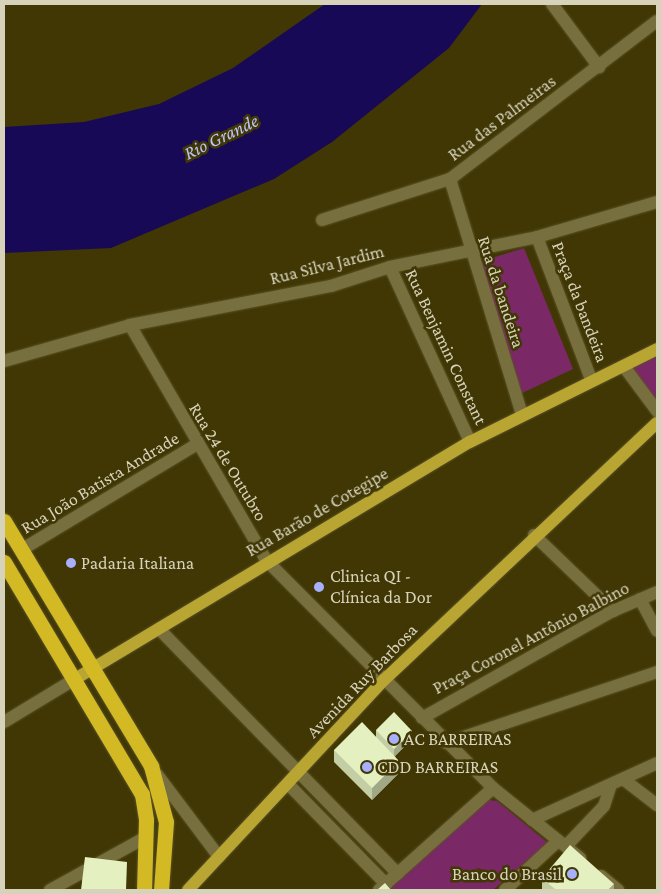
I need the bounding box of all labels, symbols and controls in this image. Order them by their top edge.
street label: Rua das Palmeiras [444,70,560,166]
water label: Rio Grande [180,109,262,165]
street label: Rua da bandeira [473,234,529,350]
street label: Praça da bandeira [547,239,613,365]
street label: Rua Silva Jardim [268,240,386,290]
street label: Rua Benjamin Constant [400,266,492,428]
street label: Rua 24 de Outubro [184,399,272,525]
street label: Rua João Batista Andrade [17,427,183,539]
street label: Rua Barão de Cotegipe [242,462,392,562]
place label: Padaria Italiana [81,552,194,574]
marker: Padaria Italiana [65,557,77,569]
place label: Clinica QI - Clínica da Dor [330,566,432,608]
street label: Praça Coronel Antônio Balbino [429,577,633,699]
marker: Clinica QI - Clínica da Dor [312,580,326,594]
street label: Avenida Ruy Barbosa [302,619,422,743]
place label: AC BARREIRAS [404,728,511,750]
marker: AC BARREIRAS [388,733,400,745]
place label: CDD BARREIRAS [377,756,498,778]
marker: CDD BARREIRAS [361,761,373,773]
place label: Banco do Brasil [452,863,562,885]
marker: Banco do Brasil [566,868,578,880]

